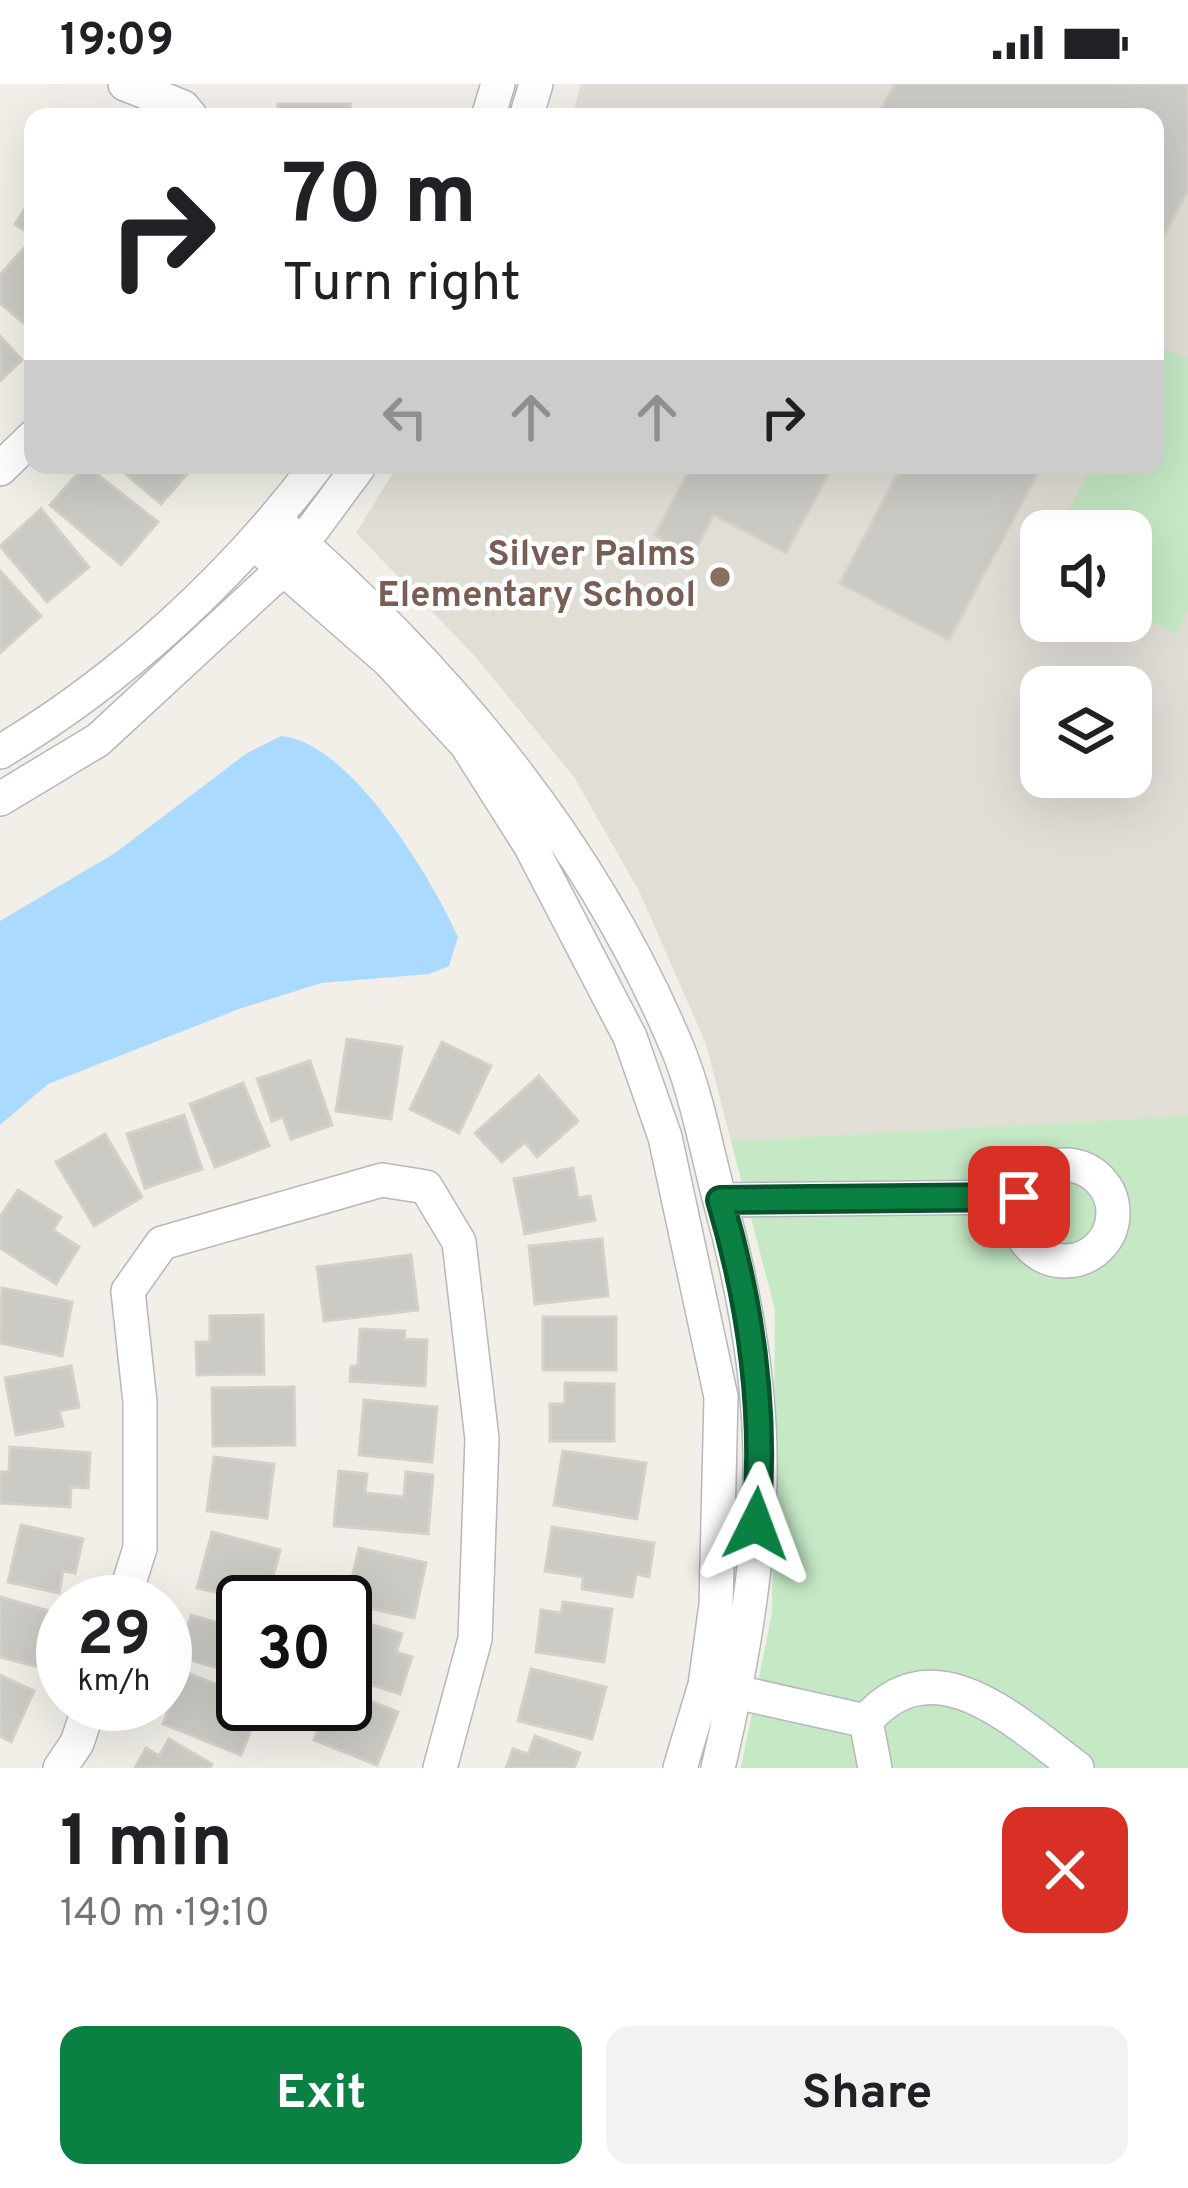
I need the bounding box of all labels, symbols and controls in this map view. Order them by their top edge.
text: 19:09 [60,14,174,71]
text: 70 m [282,147,477,253]
icon: right [84,156,240,312]
text: Turn right [282,251,521,320]
icon: left [372,384,438,450]
icon: ahead [498,384,564,450]
icon: ahead [624,384,690,450]
icon: right [750,384,816,450]
map controls [1020,510,1152,798]
button: sound [1020,510,1152,642]
place label: Silver Palms Elementary School [377,533,696,620]
marker: Silver Palms Elementary School [707,564,733,590]
button: layers [1020,666,1152,798]
pin [968,1146,1070,1248]
icon: arrive [986,1164,1052,1230]
position arrow [693,1461,819,1587]
speed limit sign: 30 [216,1575,372,1731]
text: 29 [77,1600,151,1676]
text: km/h [78,1664,150,1701]
text: 1 min [60,1800,233,1892]
button: close [1002,1807,1128,1933]
text: 140 m · 19:10 [60,1891,270,1940]
button: Exit [60,2026,582,2164]
button: Share [606,2026,1128,2164]

